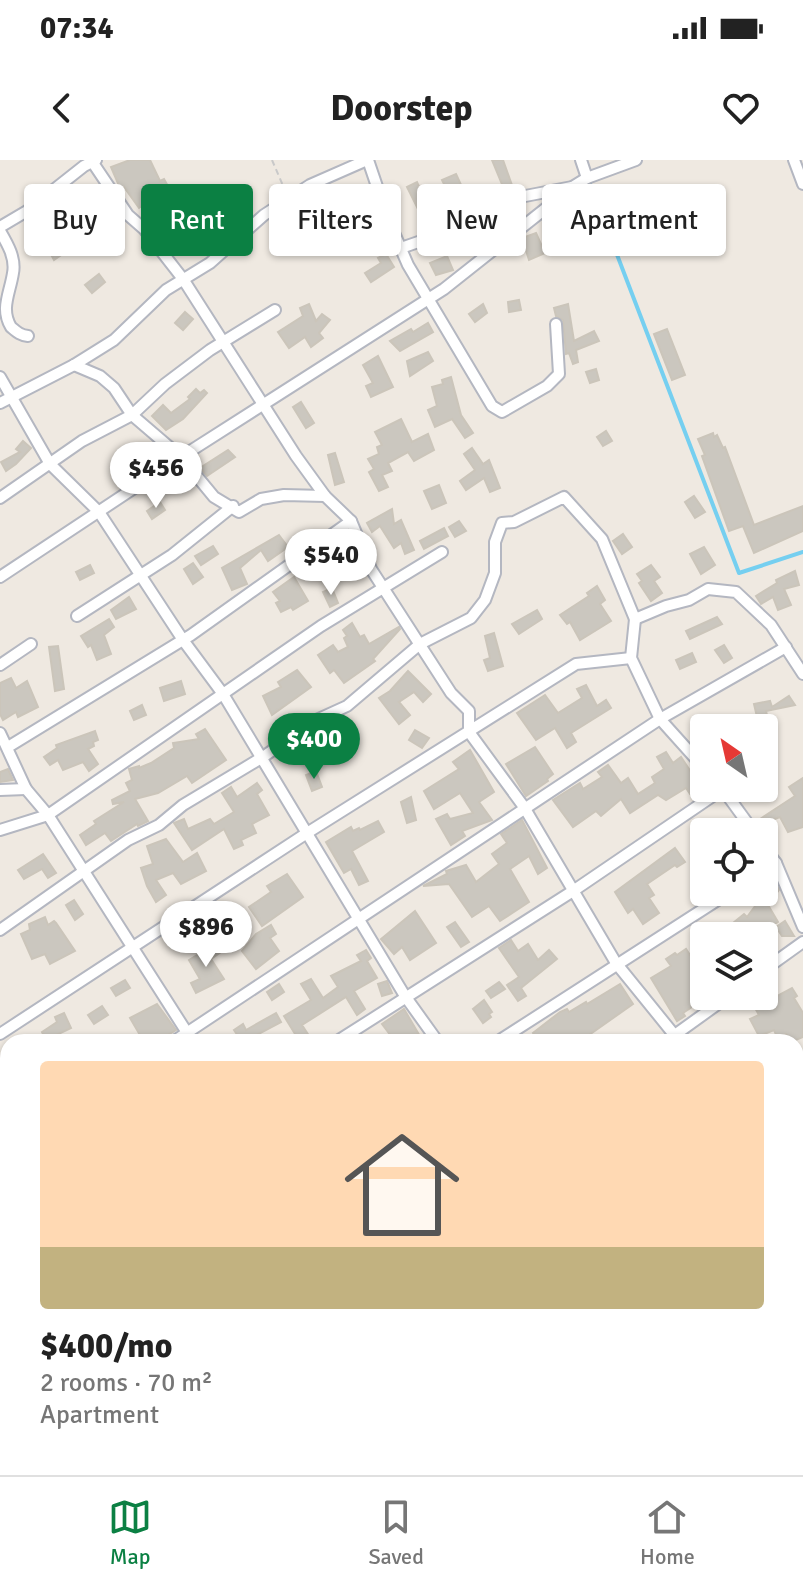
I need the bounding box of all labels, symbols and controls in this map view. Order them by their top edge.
text: 07:34 [40,10,114,47]
icon: back [40,86,84,130]
text: Doorstep [330,86,473,131]
icon: heart [719,86,763,130]
chip: Buy [24,184,125,256]
chip: Rent [141,184,253,256]
chip: Filters [269,184,401,256]
chip: New [417,184,526,256]
chip: Apartment [542,184,726,256]
pin: $456 [109,442,203,510]
text: $456 [128,452,184,484]
pin: $540 [284,529,378,597]
text: $540 [303,539,359,571]
pin: $400 [267,713,361,781]
north arrow [690,714,778,802]
map controls [690,714,778,1010]
text: $400 [286,723,342,755]
button: locate [690,818,778,906]
pin: $896 [159,901,253,969]
text: $896 [178,911,234,943]
button: layers [690,922,778,1010]
icon: home [330,1113,474,1257]
text: $400/mo [40,1325,173,1367]
text: 2 rooms · 70 m² [40,1367,213,1399]
text: Apartment [40,1399,159,1431]
tab: Map [108,1495,152,1570]
tab: Saved [368,1495,424,1570]
tab: Home [640,1495,695,1570]

